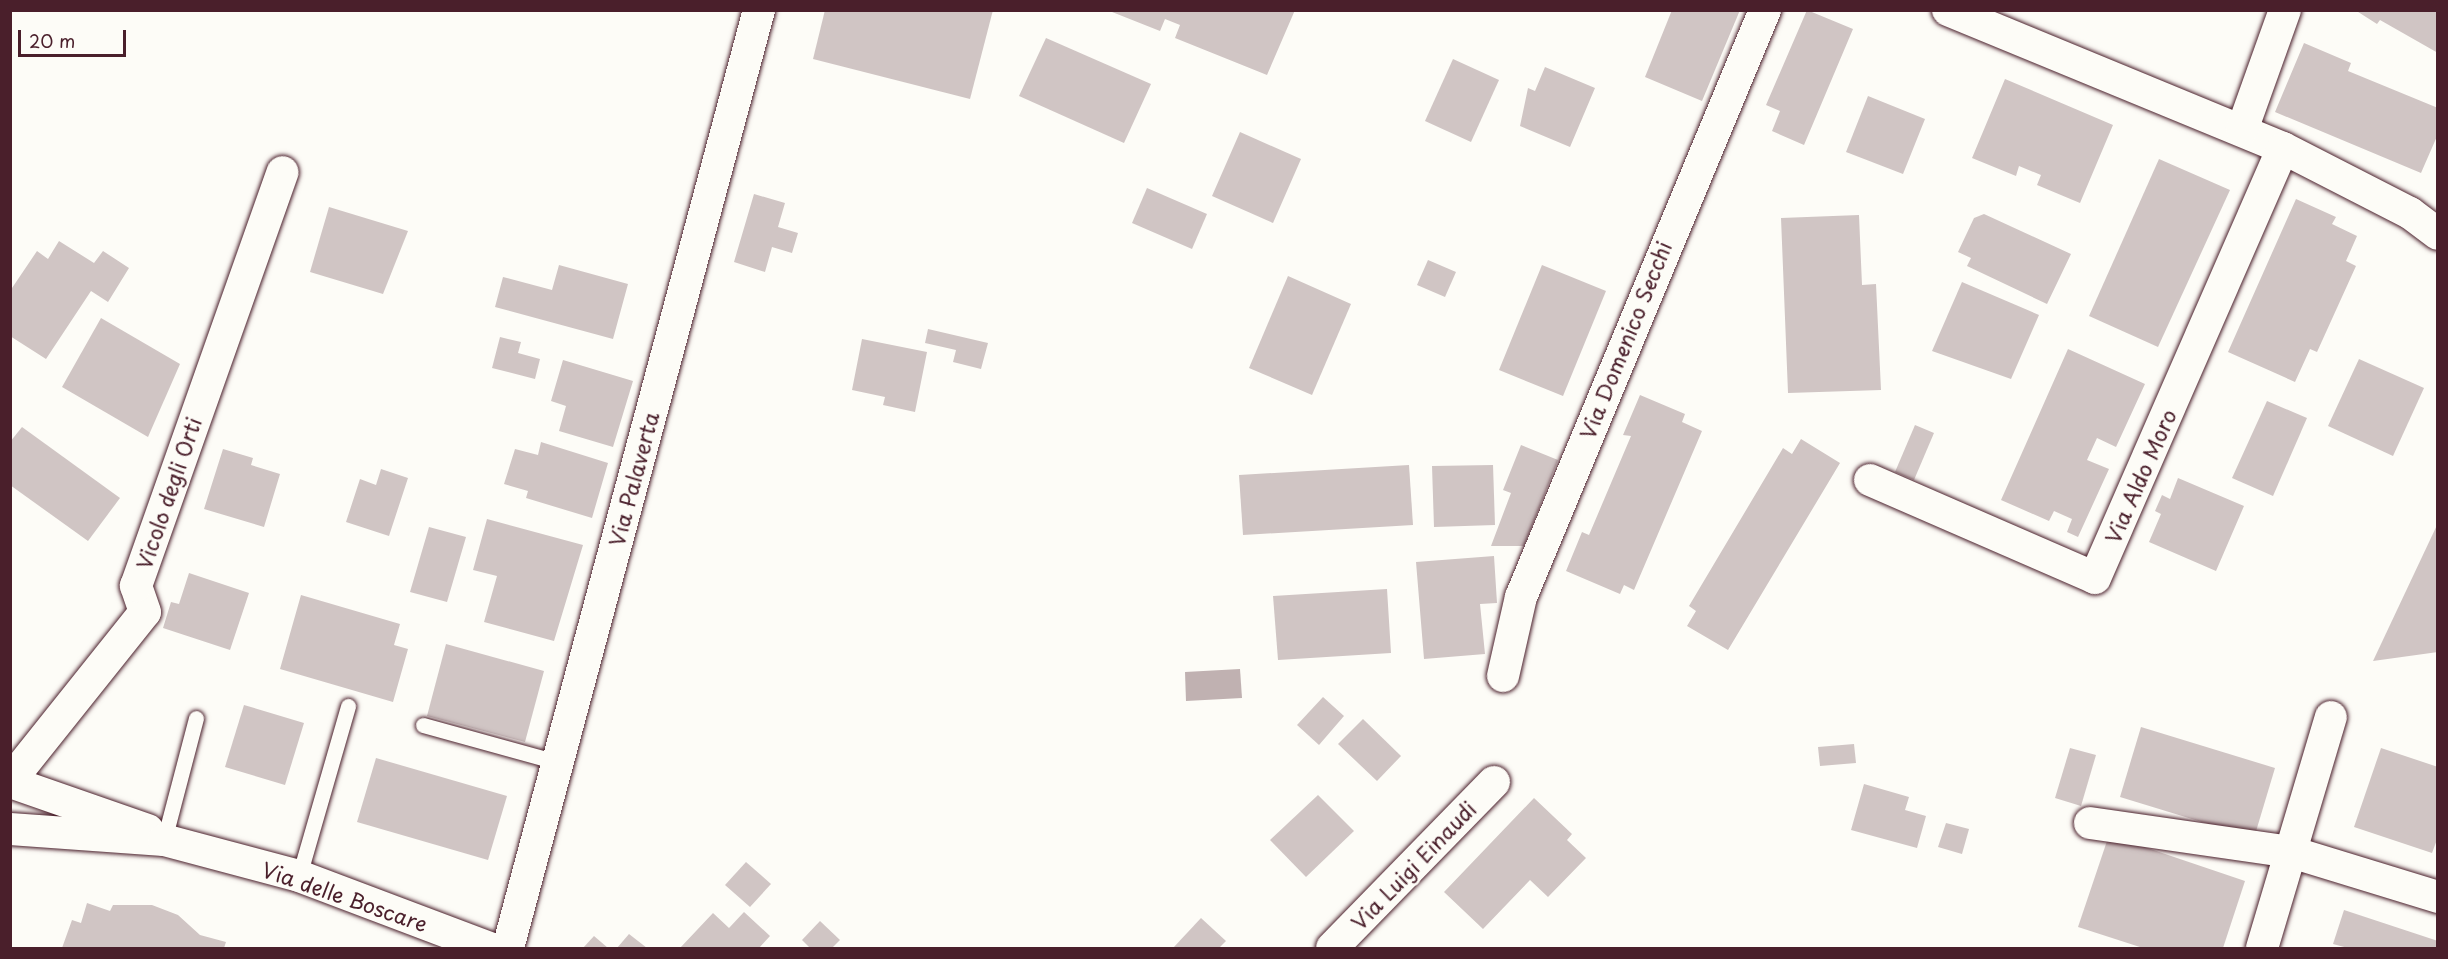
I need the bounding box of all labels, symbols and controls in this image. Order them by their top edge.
scale bar [21,18,129,56]
text: 20 m [29,27,75,54]
street label: Via Domenico Secchi [1574,237,1676,443]
street label: Via Aldo Moro [2099,405,2181,547]
street label: Via Palaverta [603,409,663,549]
street label: Vicolo degli Orti [130,413,206,573]
street label: Via Luigi Einaudi [1345,795,1481,935]
street label: Via delle Boscare [259,856,431,936]

